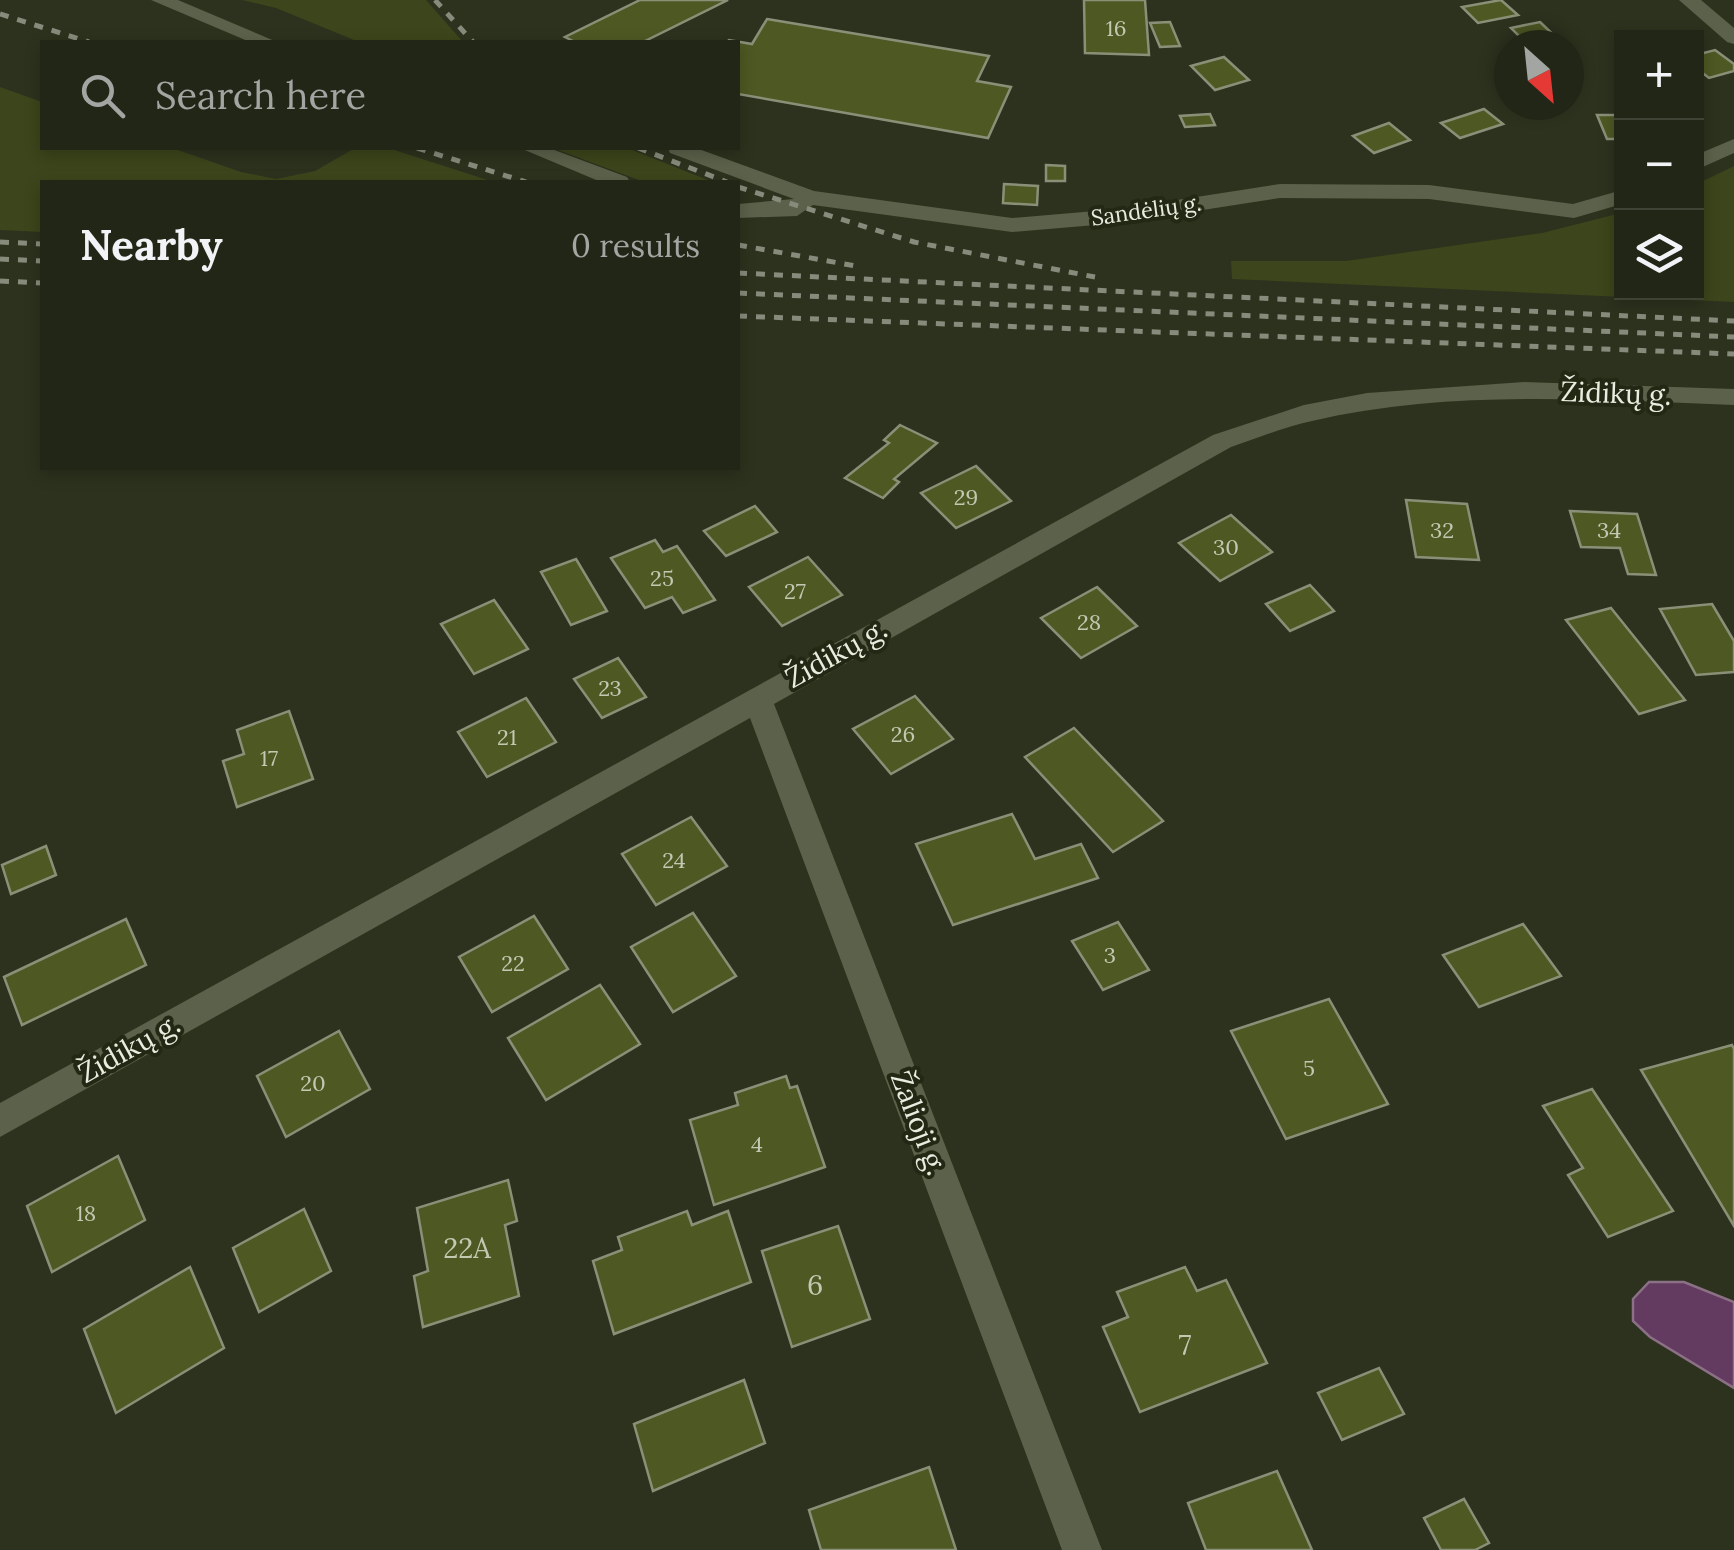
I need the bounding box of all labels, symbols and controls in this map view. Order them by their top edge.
house number: 16 [1106,14,1126,42]
north arrow [1494,30,1584,120]
map controls [1614,30,1704,300]
button: + [1614,30,1704,120]
search box [40,40,740,150]
icon: search [75,68,130,123]
text: Search here [155,71,366,119]
button: − [1614,120,1704,210]
street label: Sandėlių g. [1089,188,1203,232]
button: layers [1614,210,1704,300]
text: Nearby [80,218,223,272]
text: 0 results [571,225,700,266]
street label: Židikų g. [1560,373,1672,413]
house number: 29 [954,483,978,511]
house number: 32 [1430,516,1454,544]
house number: 34 [1597,516,1621,544]
house number: 30 [1213,533,1239,561]
house number: 25 [650,564,674,592]
house number: 27 [784,577,806,605]
house number: 28 [1077,608,1101,636]
street label: Židikų g. [779,610,893,696]
house number: 23 [598,674,622,702]
house number: 26 [891,720,915,748]
house number: 21 [497,723,517,751]
house number: 17 [260,744,278,772]
house number: 24 [662,846,686,874]
house number: 3 [1104,941,1116,969]
house number: 22 [501,949,525,977]
street label: Židikų g. [72,1005,186,1091]
house number: 5 [1303,1054,1315,1082]
street label: Žalioji g. [883,1066,955,1180]
house number: 20 [300,1069,326,1097]
house number: 4 [751,1130,763,1158]
house number: 18 [76,1199,96,1227]
house number: 22A [443,1230,491,1266]
house number: 6 [807,1267,823,1303]
house number: 7 [1179,1327,1192,1363]

